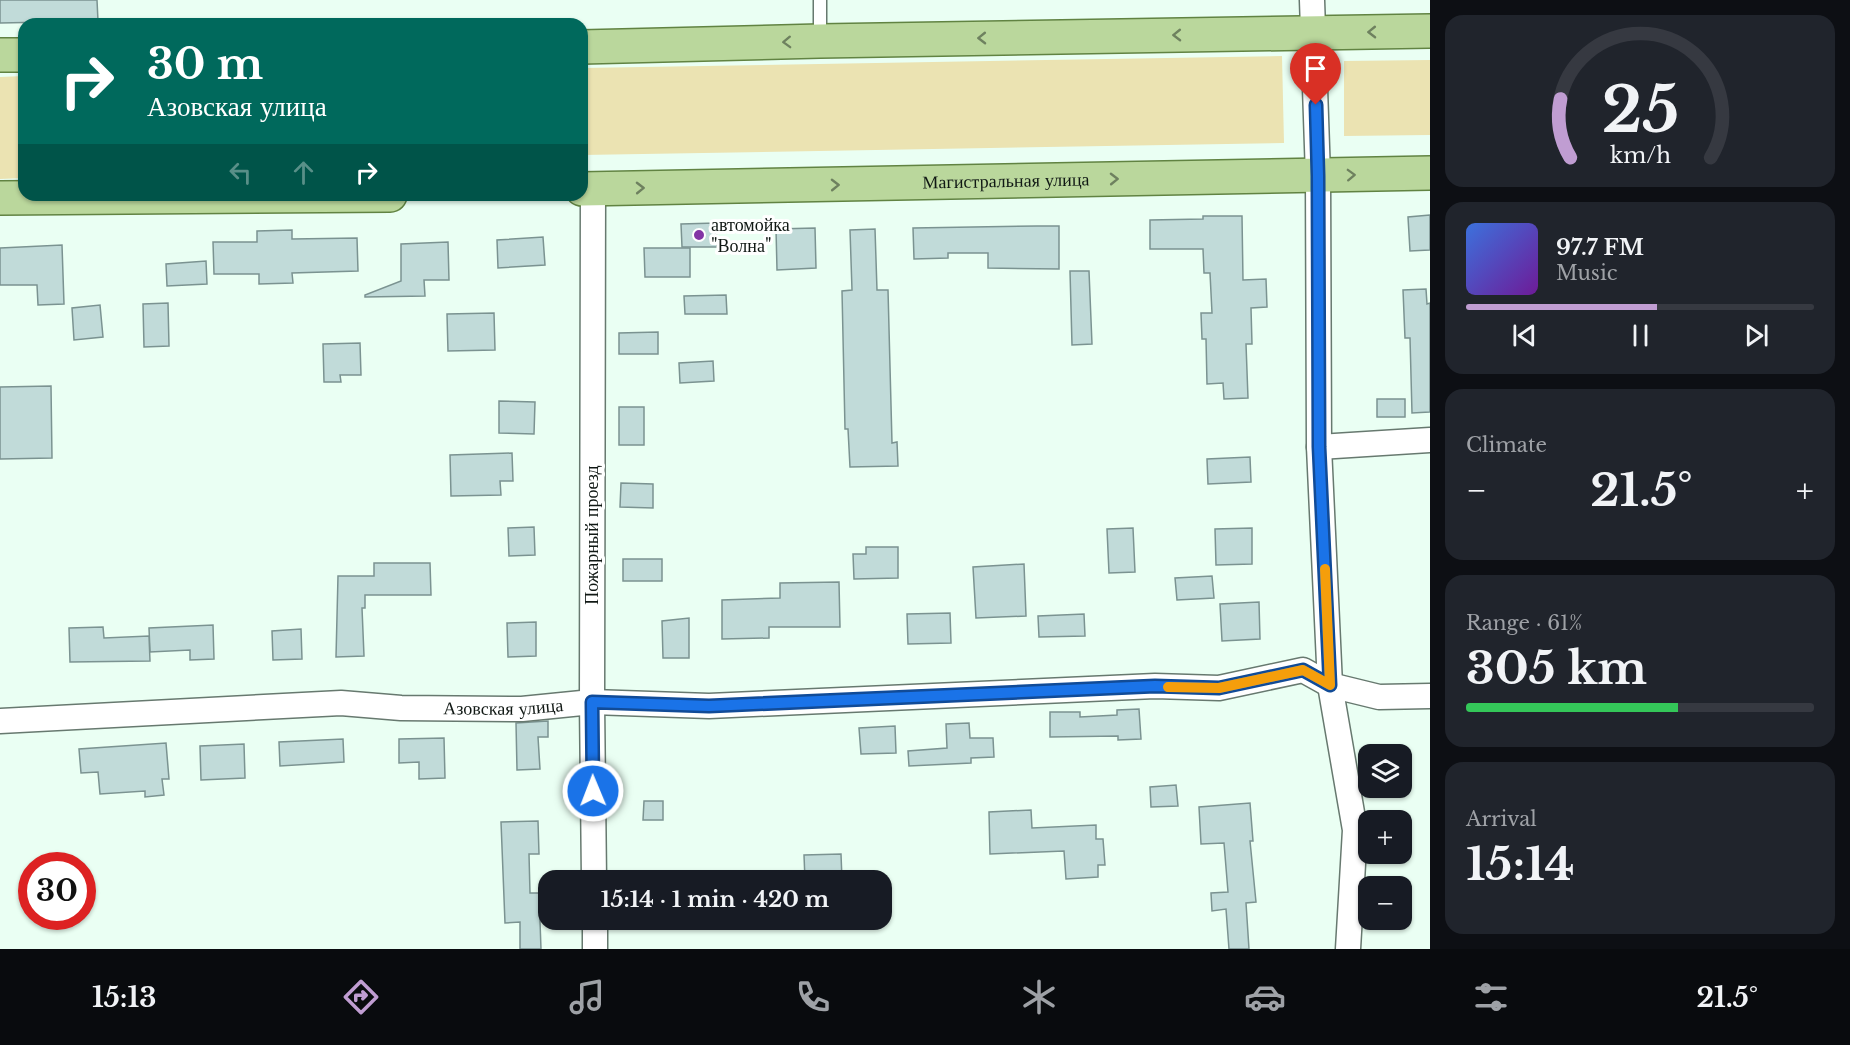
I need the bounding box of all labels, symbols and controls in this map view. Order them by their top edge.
one-way arrow [1367,26,1376,39]
one-way arrow [1172,29,1181,41]
one-way arrow [977,32,986,44]
one-way arrow [782,36,791,48]
text: 30 m [147,38,263,90]
icon: right [48,42,126,120]
pin [1290,43,1341,105]
icon: arrive [1299,52,1332,85]
text: 25 [1601,71,1679,149]
text: Азовская улица [147,90,327,123]
text: km/h [1610,142,1671,169]
icon: left [224,156,257,189]
icon: ahead [287,156,320,189]
icon: right [350,156,383,189]
street label: Магистральная улица [922,168,1090,194]
one-way arrow [1347,168,1356,181]
one-way arrow [1110,173,1119,186]
one-way arrow [831,178,840,191]
one-way arrow [636,182,645,194]
place label: автомойка "Волна" [711,214,790,257]
marker: автомойка "Волна" [692,228,706,242]
text: 97.7 FM [1556,234,1644,261]
text: Music [1556,261,1617,285]
icon: previous [1508,319,1541,352]
icon: pause [1624,319,1657,352]
icon: next [1740,319,1773,352]
text: Climate [1466,433,1547,457]
text: 21.5° [1590,462,1693,518]
street label: Пожарный проезд [581,465,603,605]
text: − [1466,470,1487,511]
text: + [1796,470,1814,511]
text: Range · 61% [1466,611,1582,635]
text: 305 km [1466,640,1647,696]
street label: Азовская улица [443,694,564,720]
map controls [1358,744,1412,930]
button: layers [1358,744,1412,798]
position arrow [561,759,625,823]
text: Arrival [1466,807,1537,831]
button: + [1358,810,1412,864]
text: 15:14 [1466,836,1575,892]
speed limit sign: 30 [18,852,96,930]
button: − [1358,876,1412,930]
text: 15:14 · 1 min · 420 m [601,886,829,913]
icon: directions [340,976,382,1018]
icon: music [566,976,608,1018]
icon: phone [792,976,834,1018]
icon: climate [1018,976,1060,1018]
icon: car [1244,976,1286,1018]
icon: filters [1470,976,1512,1018]
text: 15:13 [92,981,156,1014]
text: 21.5° [1696,981,1758,1014]

